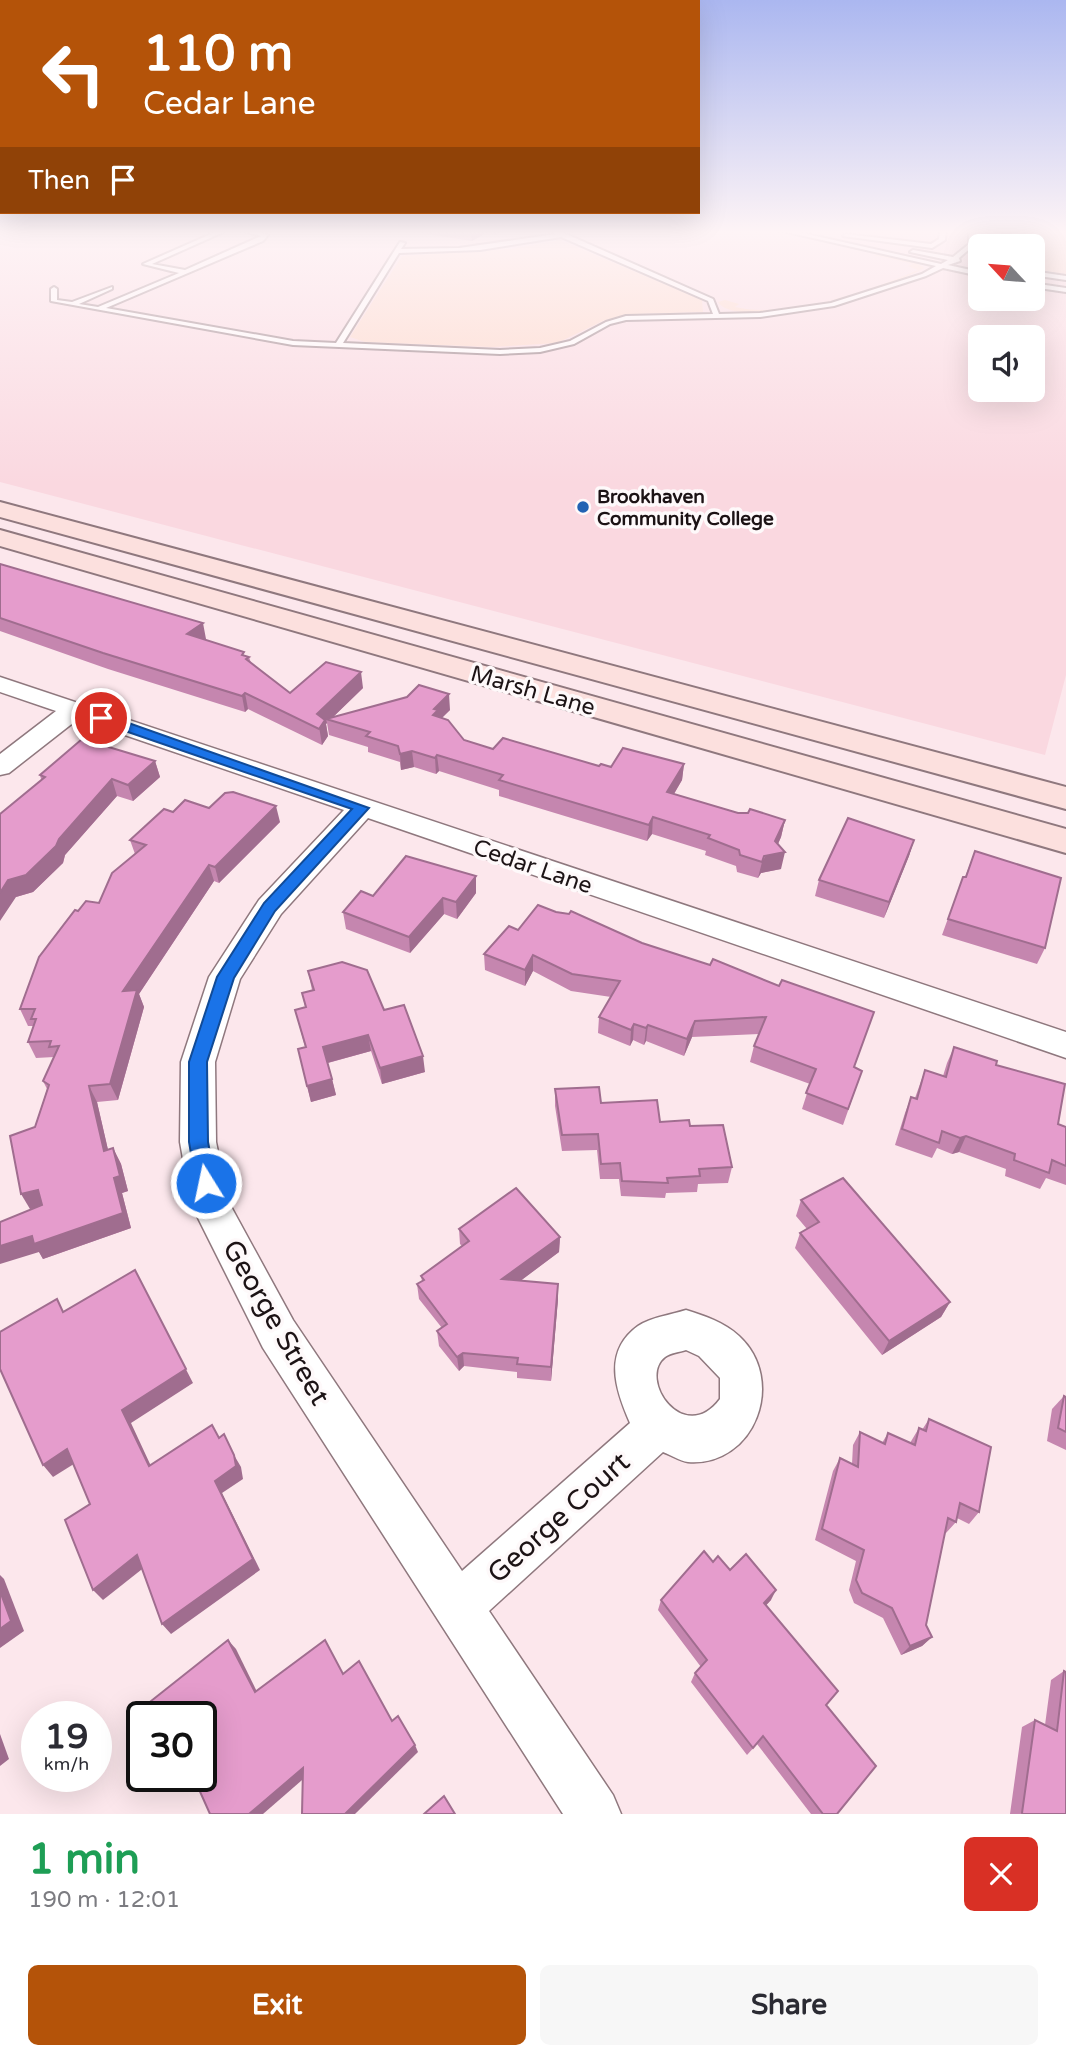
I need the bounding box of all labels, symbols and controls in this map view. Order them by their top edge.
text: 110 m [143,25,293,84]
icon: left [28,28,119,119]
text: Cedar Lane [143,85,316,123]
icon: arrive [104,161,142,199]
text: Then [28,165,90,196]
north arrow [968,234,1045,312]
map controls [968,234,1045,402]
button: sound [968,325,1045,402]
place label: Brookhaven Community College [597,486,774,531]
marker: Brookhaven Community College [575,499,591,515]
street label: Marsh Lane [467,660,598,722]
pin [71,688,131,748]
icon: arrive [82,699,120,737]
street label: Cedar Lane [469,834,596,900]
position arrow [169,1146,243,1220]
street label: George Street [215,1234,337,1411]
street label: George Court [481,1445,637,1590]
speed limit sign: 30 [126,1701,217,1792]
text: 19 [45,1716,88,1758]
text: km/h [44,1753,89,1775]
text: 1 min [28,1834,140,1885]
button: close [964,1837,1038,1911]
text: 190 m · 12:01 [28,1886,180,1914]
button: Exit [28,1965,526,2045]
button: Share [540,1965,1038,2045]

